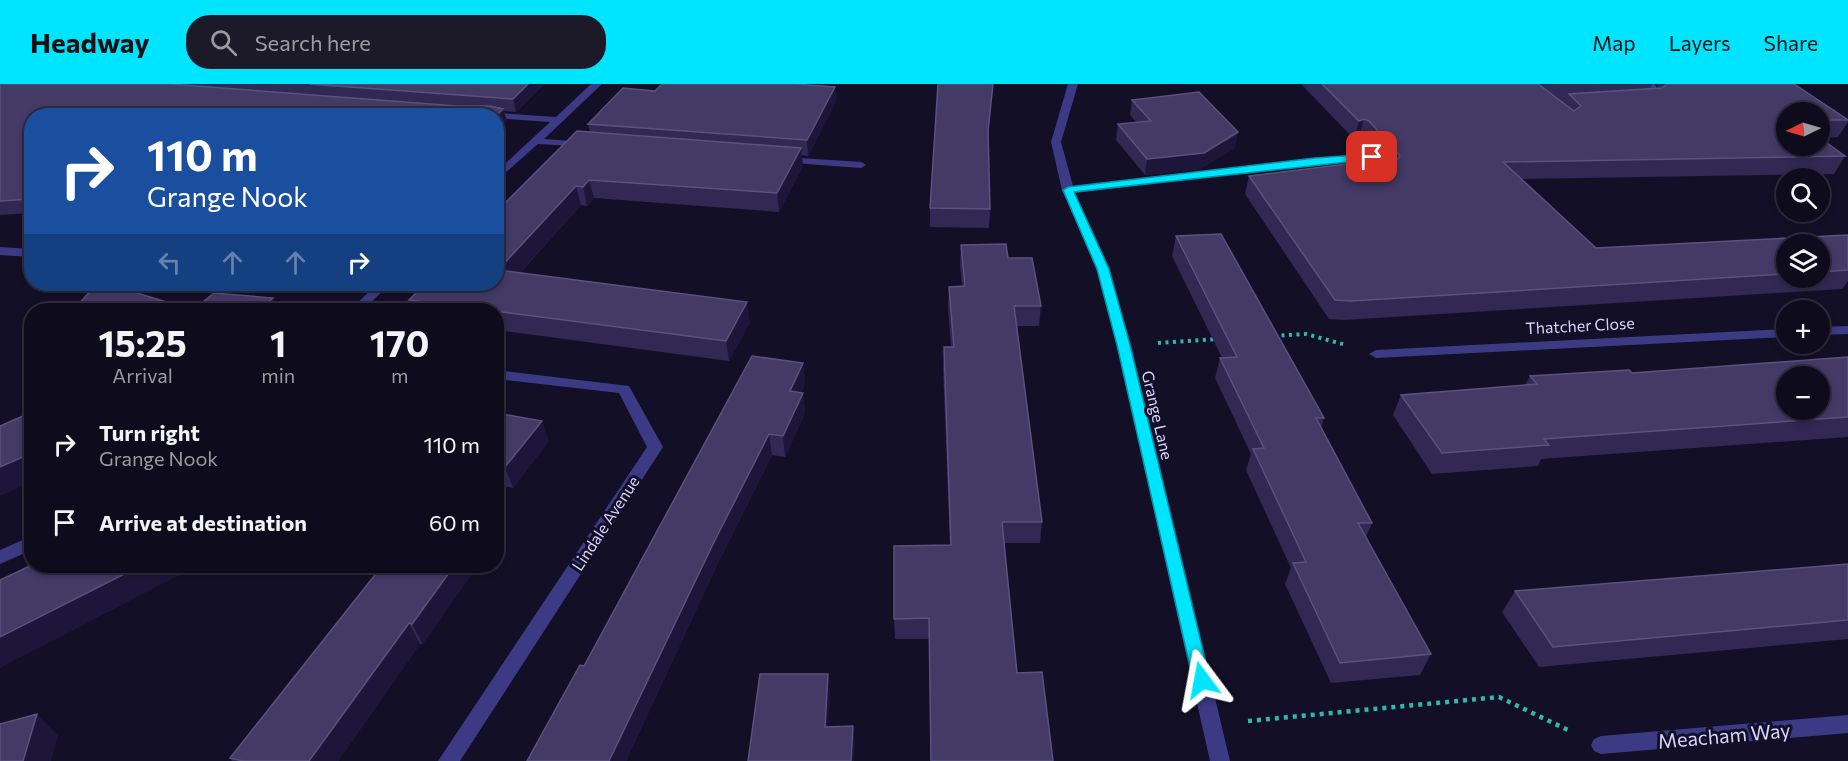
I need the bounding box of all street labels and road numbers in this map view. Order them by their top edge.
street label: Thatcher Close [1525,313,1635,337]
street label: Grange Lane [1139,369,1177,461]
street label: Lindale Avenue [567,472,643,574]
street label: Meacham Way [1657,717,1791,753]

